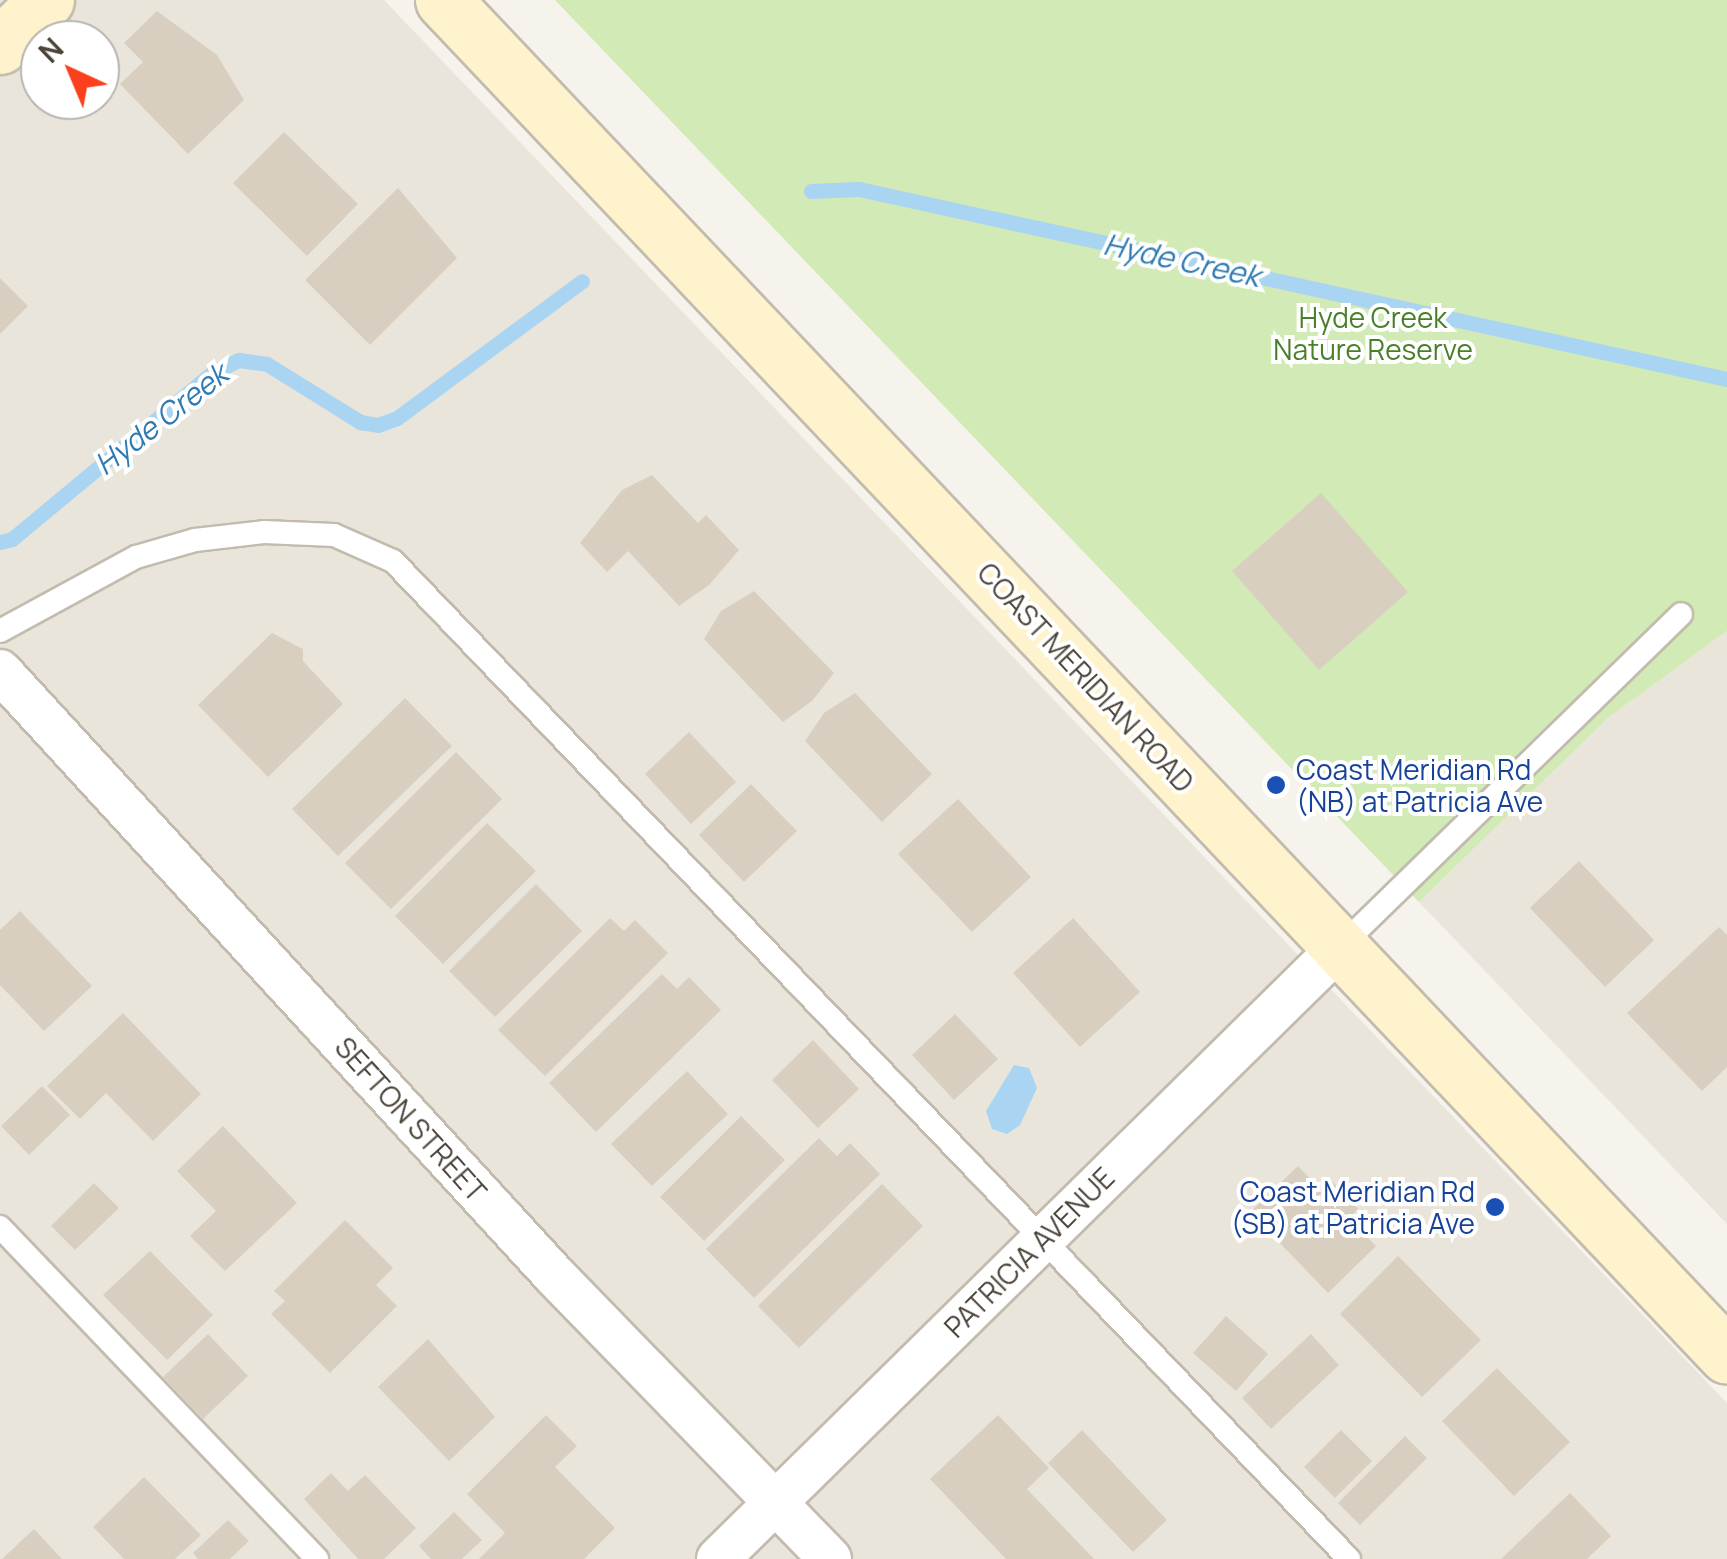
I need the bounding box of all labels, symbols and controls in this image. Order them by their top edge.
north arrow [20,20,120,120]
text: N [30,29,71,71]
water label: Hyde Creek [1100,226,1264,294]
park label: Hyde Creek Nature Reserve [1273,300,1473,366]
water label: Hyde Creek [87,356,235,482]
street label: COAST MERIDIAN ROAD [971,555,1201,799]
place label: Coast Meridian Rd (NB) at Patricia Ave [1296,752,1543,818]
marker: Coast Meridian Rd (NB) at Patricia Ave [1265,774,1287,796]
street label: SEFTON STREET [328,1030,494,1208]
street label: PATRICIA AVENUE [937,1160,1121,1344]
place label: Coast Meridian Rd (SB) at Patricia Ave [1231,1174,1475,1240]
marker: Coast Meridian Rd (SB) at Patricia Ave [1484,1196,1506,1218]

